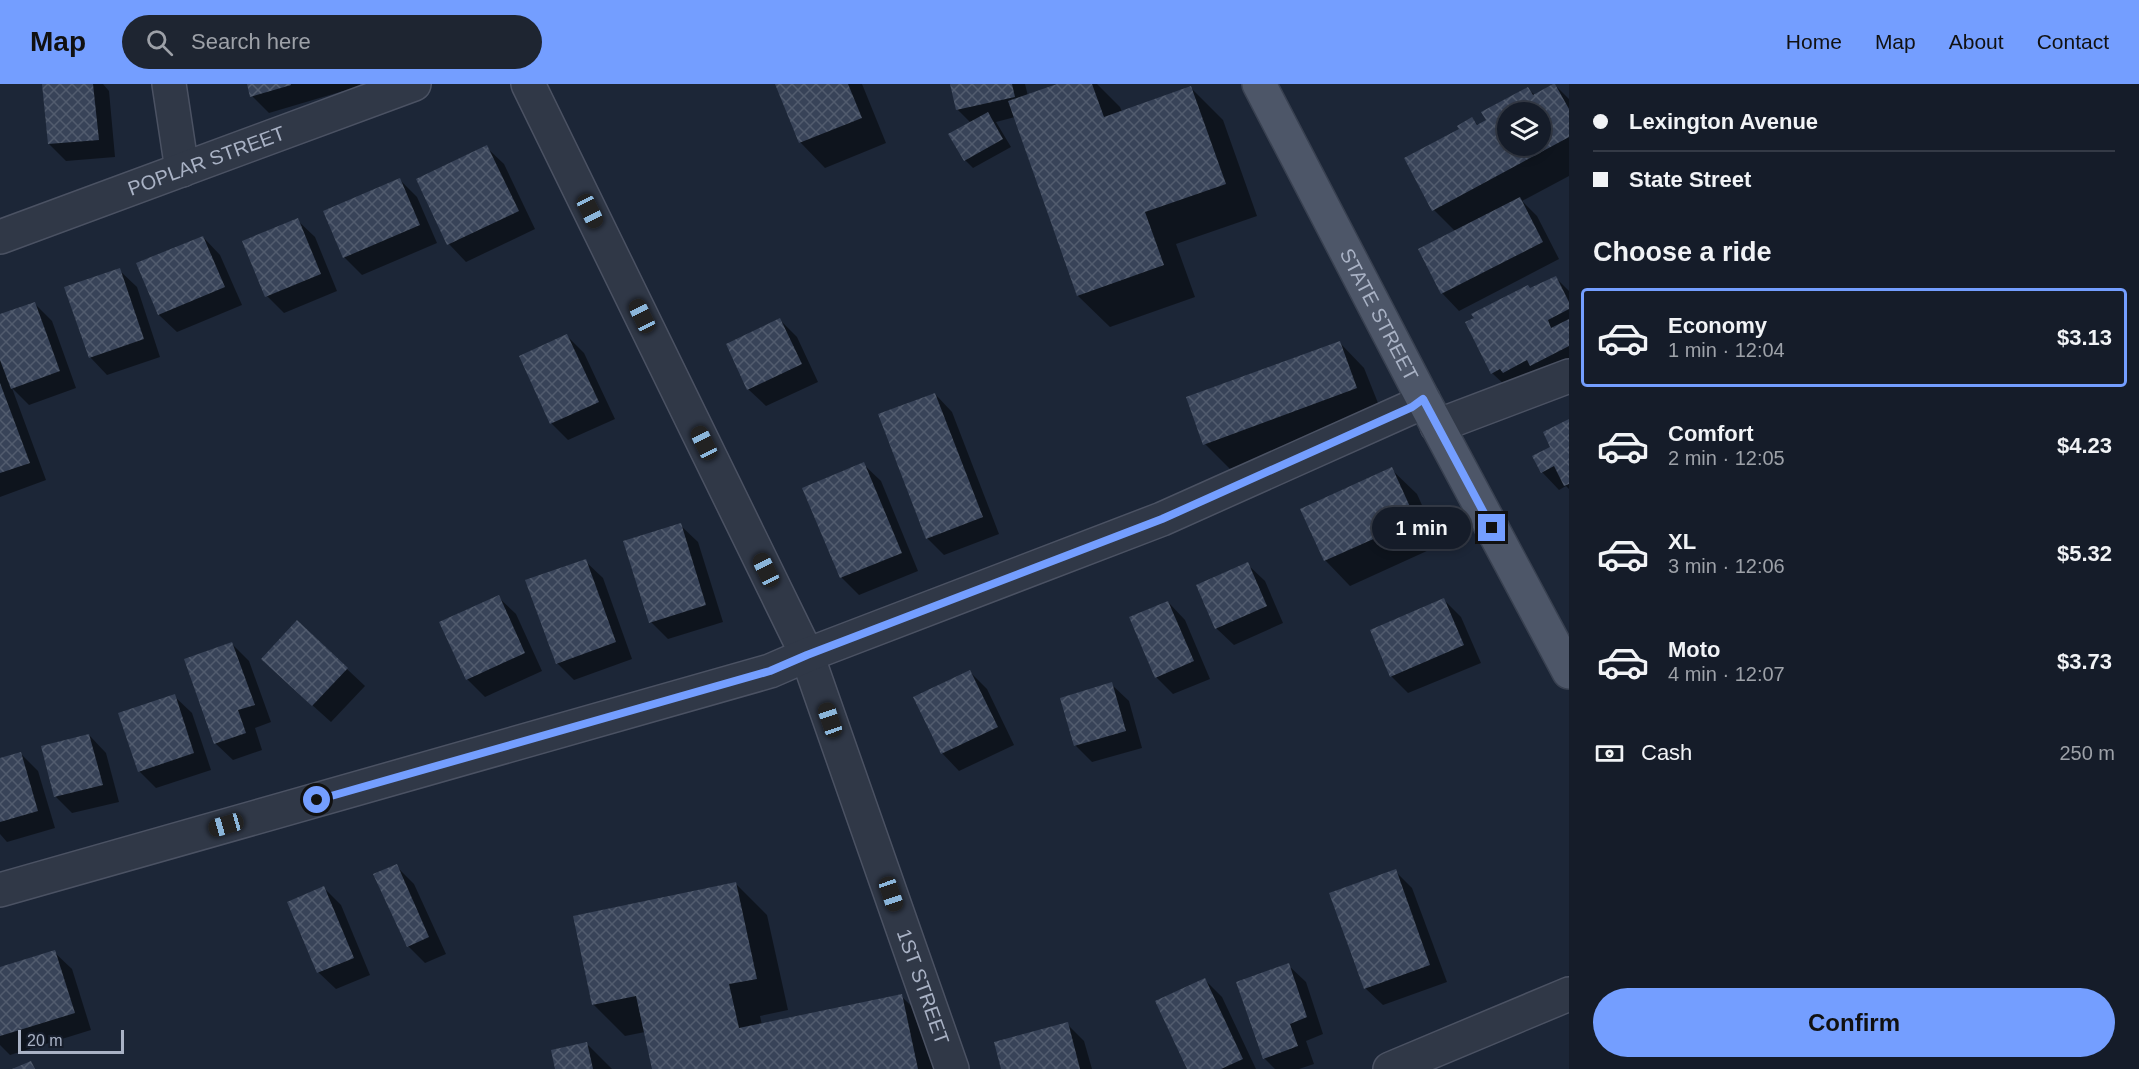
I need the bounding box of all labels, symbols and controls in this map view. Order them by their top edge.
search box [122,15,542,69]
text: Map [30,26,86,57]
icon: search [143,26,176,59]
text: Search here [191,29,311,54]
text: Home [1786,30,1842,53]
text: Map [1875,30,1916,53]
text: About [1949,30,2004,53]
text: Contact [2037,30,2109,53]
map controls [1497,102,1551,156]
button: layers [1497,102,1551,156]
text: Lexington Avenue [1629,109,1818,134]
street label: POPLAR STREET [125,122,288,200]
text: State Street [1629,167,1751,192]
car [574,191,606,231]
text: Choose a ride [1593,237,1772,267]
street label: STATE STREET [1336,245,1423,384]
car [626,296,658,336]
icon: car [1596,311,1650,365]
text: Economy [1668,313,1767,338]
text: $3.13 [2057,325,2112,350]
text: 1 min · 12:04 [1668,339,1785,361]
icon: car [1596,419,1650,473]
text: Comfort [1668,421,1754,446]
car [688,423,720,463]
text: $4.23 [2057,433,2112,458]
text: 2 min · 12:05 [1668,447,1785,469]
callout: 1 min [1372,507,1471,549]
route end [1478,514,1505,541]
text: 1 min [1395,517,1448,539]
icon: car [1596,527,1650,581]
text: XL [1668,529,1696,554]
text: $5.32 [2057,541,2112,566]
car [750,550,782,590]
text: 3 min · 12:06 [1668,555,1785,577]
icon: car [1596,635,1650,689]
text: Moto [1668,637,1721,662]
text: $3.73 [2057,649,2112,674]
text: 4 min · 12:07 [1668,663,1785,685]
car [816,700,844,740]
icon: cash [1593,737,1626,770]
text: Cash [1641,740,1692,765]
text: 250 m [2059,742,2115,764]
route start [303,786,330,813]
car [206,811,246,839]
car [877,874,905,914]
street label: 1ST STREET [893,926,954,1047]
button: Confirm [1593,988,2115,1057]
scale bar [18,1027,124,1054]
text: 20 m [27,1032,63,1049]

